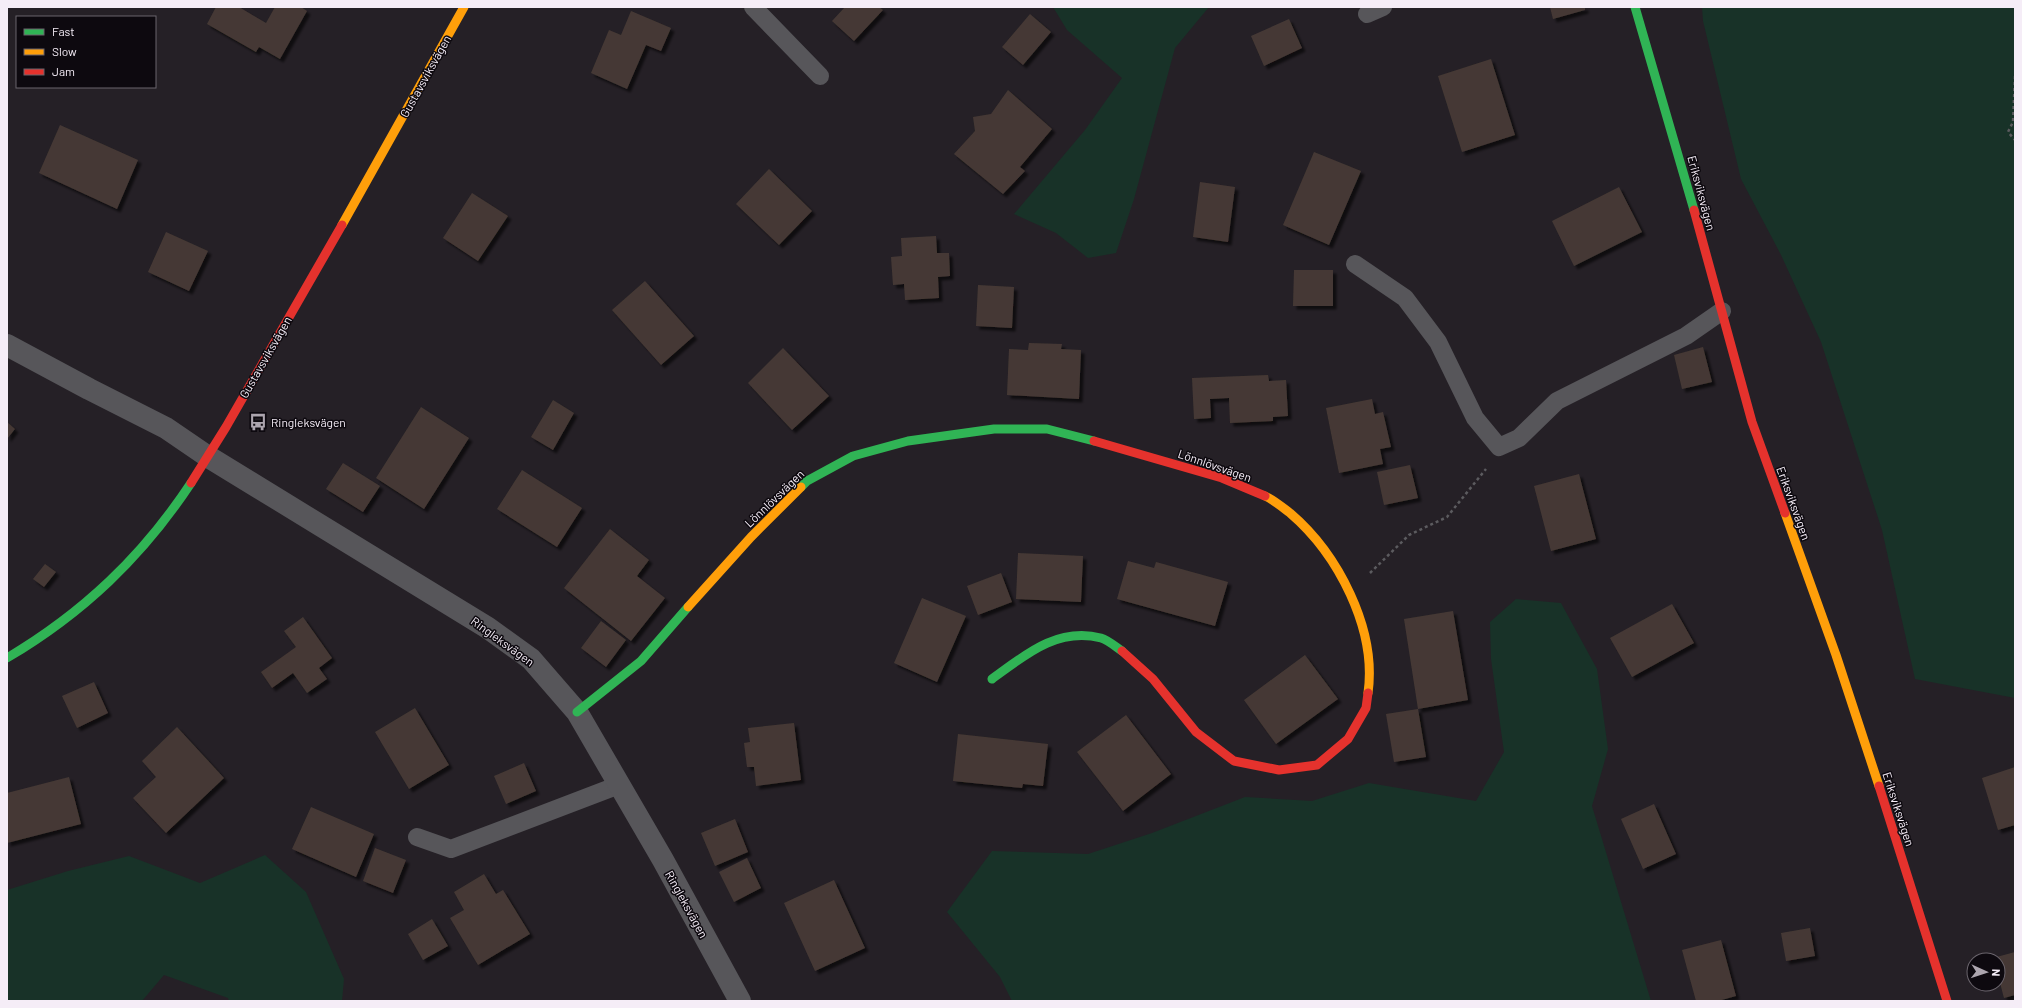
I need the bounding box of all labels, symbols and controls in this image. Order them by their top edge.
legend [16,16,156,88]
text: Fast [52,24,75,38]
street label: Gustavsviksvägen [397,32,453,120]
text: Slow [52,44,77,58]
text: Jam [52,64,75,78]
street label: Eriksviksvägen [1685,154,1719,232]
street label: Gustavsviksvägen [236,314,294,400]
bus stop icon: Ringleksvägen [248,412,268,432]
place label: Ringleksvägen [271,415,346,429]
street label: Lönnlövsvägen [1176,446,1254,484]
street label: Eriksviksvägen [1774,464,1814,542]
street label: Lönnlövsvägen [741,466,807,530]
street label: Ringleksvägen [469,613,537,669]
street label: Eriksviksvägen [1880,770,1918,848]
street label: Ringleksvägen [663,868,711,940]
north arrow [1966,952,2006,992]
text: N [1990,969,2003,977]

